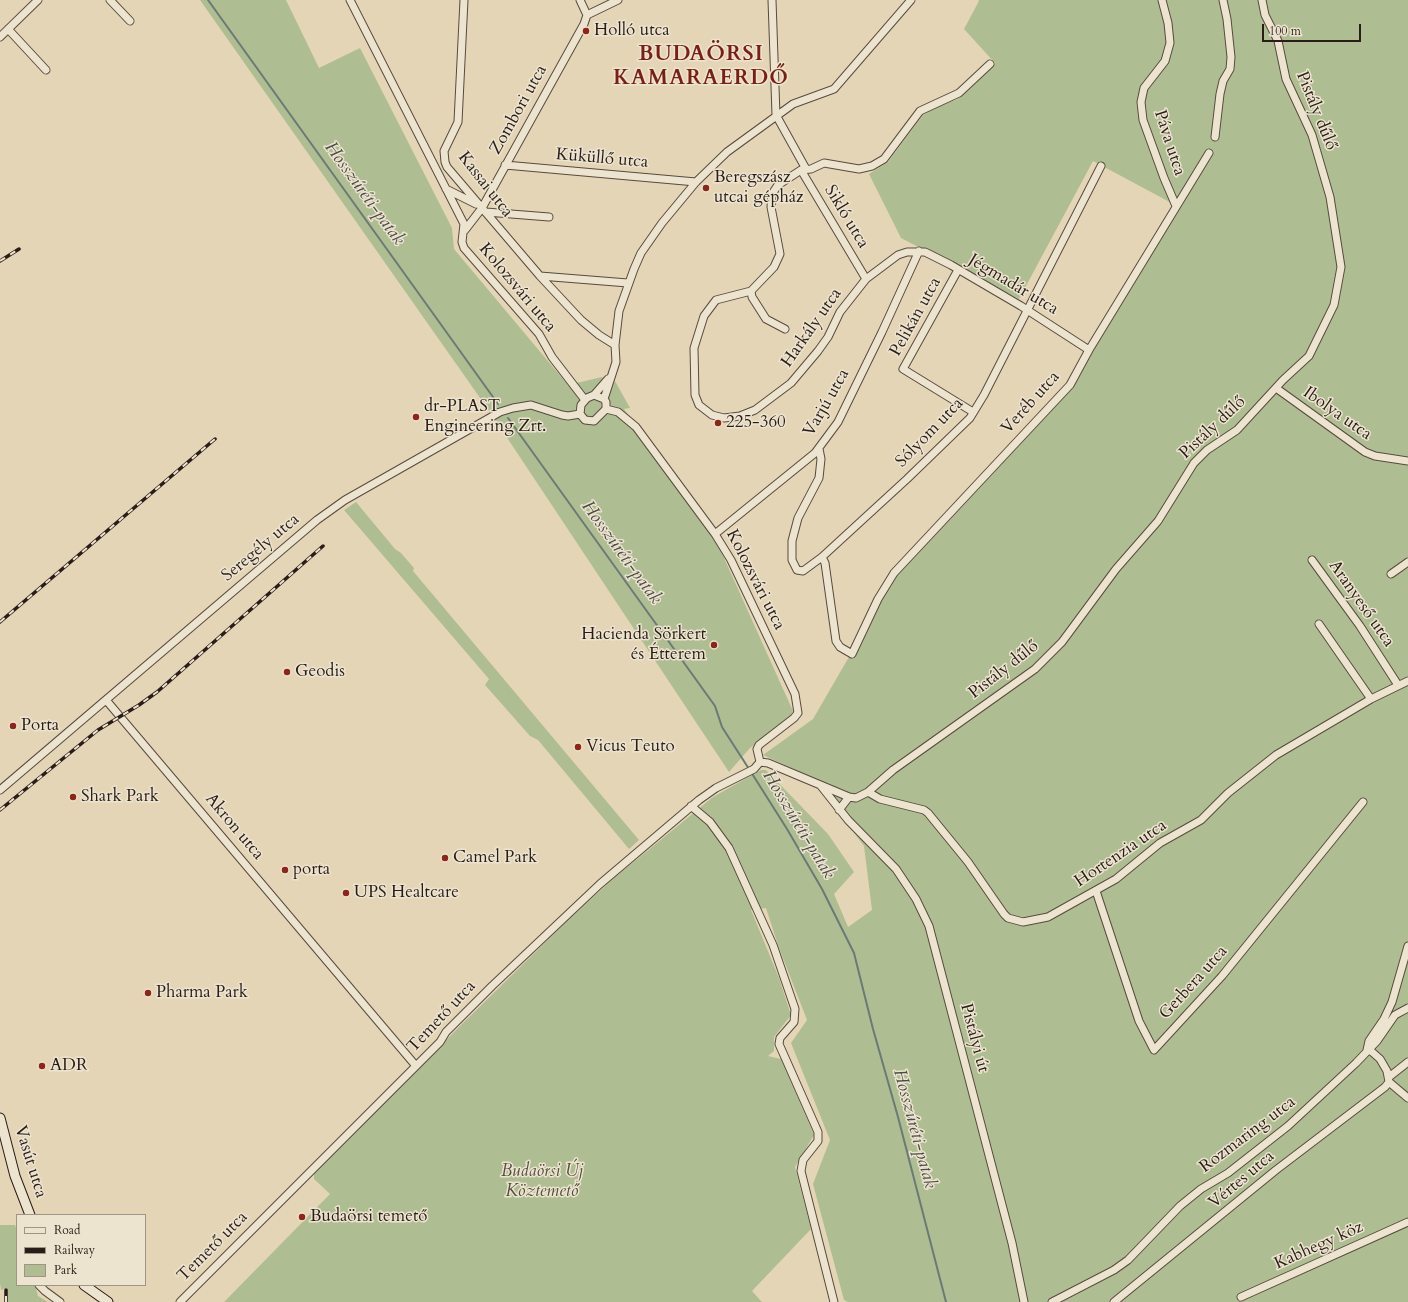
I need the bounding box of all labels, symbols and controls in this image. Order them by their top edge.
scale bar [1264,16,1363,42]
place label: Holló utca [594,21,670,41]
text: 100 m [1269,23,1301,39]
marker: Holló utca [581,26,591,36]
district label: BUDAÖRSI KAMARAERDŐ [613,42,789,92]
street label: Zombori utca [486,62,552,158]
street label: Pistály dűlő [1291,69,1341,153]
street label: Páva utca [1149,108,1189,178]
water label: Hosszúréti-patak [319,138,409,250]
street label: Küküllő utca [555,145,649,173]
street label: Kassai utca [453,148,517,222]
place label: Beregszász utcai gépház [714,168,804,208]
street label: Sikló utca [819,182,873,252]
marker: Beregszász utcai gépház [701,183,711,193]
street label: Kolozsvári utca [474,239,560,337]
street label: Jégmadár utca [964,250,1062,320]
street label: Pelikán utca [886,274,946,360]
street label: Harkály utca [777,285,847,371]
street label: Varjú utca [800,366,854,440]
street label: Veréb utca [997,367,1065,439]
street label: Ibolya utca [1299,383,1375,445]
street label: Pistály dűlő [1176,392,1250,464]
street label: Sólyom utca [892,394,968,472]
place label: dr-PLAST Engineering Zrt. [424,397,546,437]
marker: dr-PLAST Engineering Zrt. [411,412,421,422]
place label: 225-360 [726,413,786,433]
marker: 225-360 [713,418,723,428]
water label: Hosszúréti-patak [576,497,666,609]
street label: Seregély utca [218,510,304,586]
street label: Kolozsvári utca [721,526,789,634]
street label: Aranyeső utca [1324,557,1398,651]
place label: Hacienda Sörkert és Étterem [581,625,706,665]
street label: Pistály dűlő [965,636,1043,704]
marker: Hacienda Sörkert és Étterem [709,640,719,650]
place label: Geodis [295,662,345,682]
marker: Geodis [282,667,292,677]
place label: Porta [21,716,59,736]
marker: Porta [8,721,18,731]
place label: Vicus Teuto [586,737,675,757]
marker: Vicus Teuto [573,742,583,752]
water label: Hosszúréti-patak [757,767,839,883]
place label: Shark Park [81,787,159,807]
street label: Akron utca [200,790,268,864]
marker: Shark Park [68,792,78,802]
street label: Hortenzia utca [1071,816,1171,892]
place label: Camel Park [453,848,537,868]
marker: Camel Park [440,853,450,863]
place label: porta [293,860,330,880]
marker: porta [280,865,290,875]
place label: UPS Healtcare [354,883,459,903]
marker: UPS Healtcare [341,888,351,898]
street label: Gerbera utca [1156,942,1232,1024]
street label: Temető utca [403,977,481,1057]
place label: Pharma Park [156,983,248,1003]
marker: Pharma Park [143,988,153,998]
street label: Pistályi út [955,1001,993,1075]
place label: ADR [50,1056,88,1076]
marker: ADR [37,1061,47,1071]
water label: Hosszúréti-patak [888,1067,940,1191]
street label: Rozmaring utca [1196,1092,1300,1178]
street label: Vasút utca [9,1123,51,1201]
street label: Vértes utca [1205,1147,1279,1213]
park label: Budaörsi Új Köztemető [501,1162,583,1202]
place label: Budaörsi temető [310,1207,427,1227]
street label: Temető utca [174,1208,252,1286]
marker: Budaörsi temető [297,1212,307,1222]
legend [16,1214,146,1286]
street label: Kabhegy köz [1271,1217,1367,1275]
text: Road [54,1222,80,1238]
text: Railway [54,1242,95,1258]
text: Park [54,1262,77,1278]

